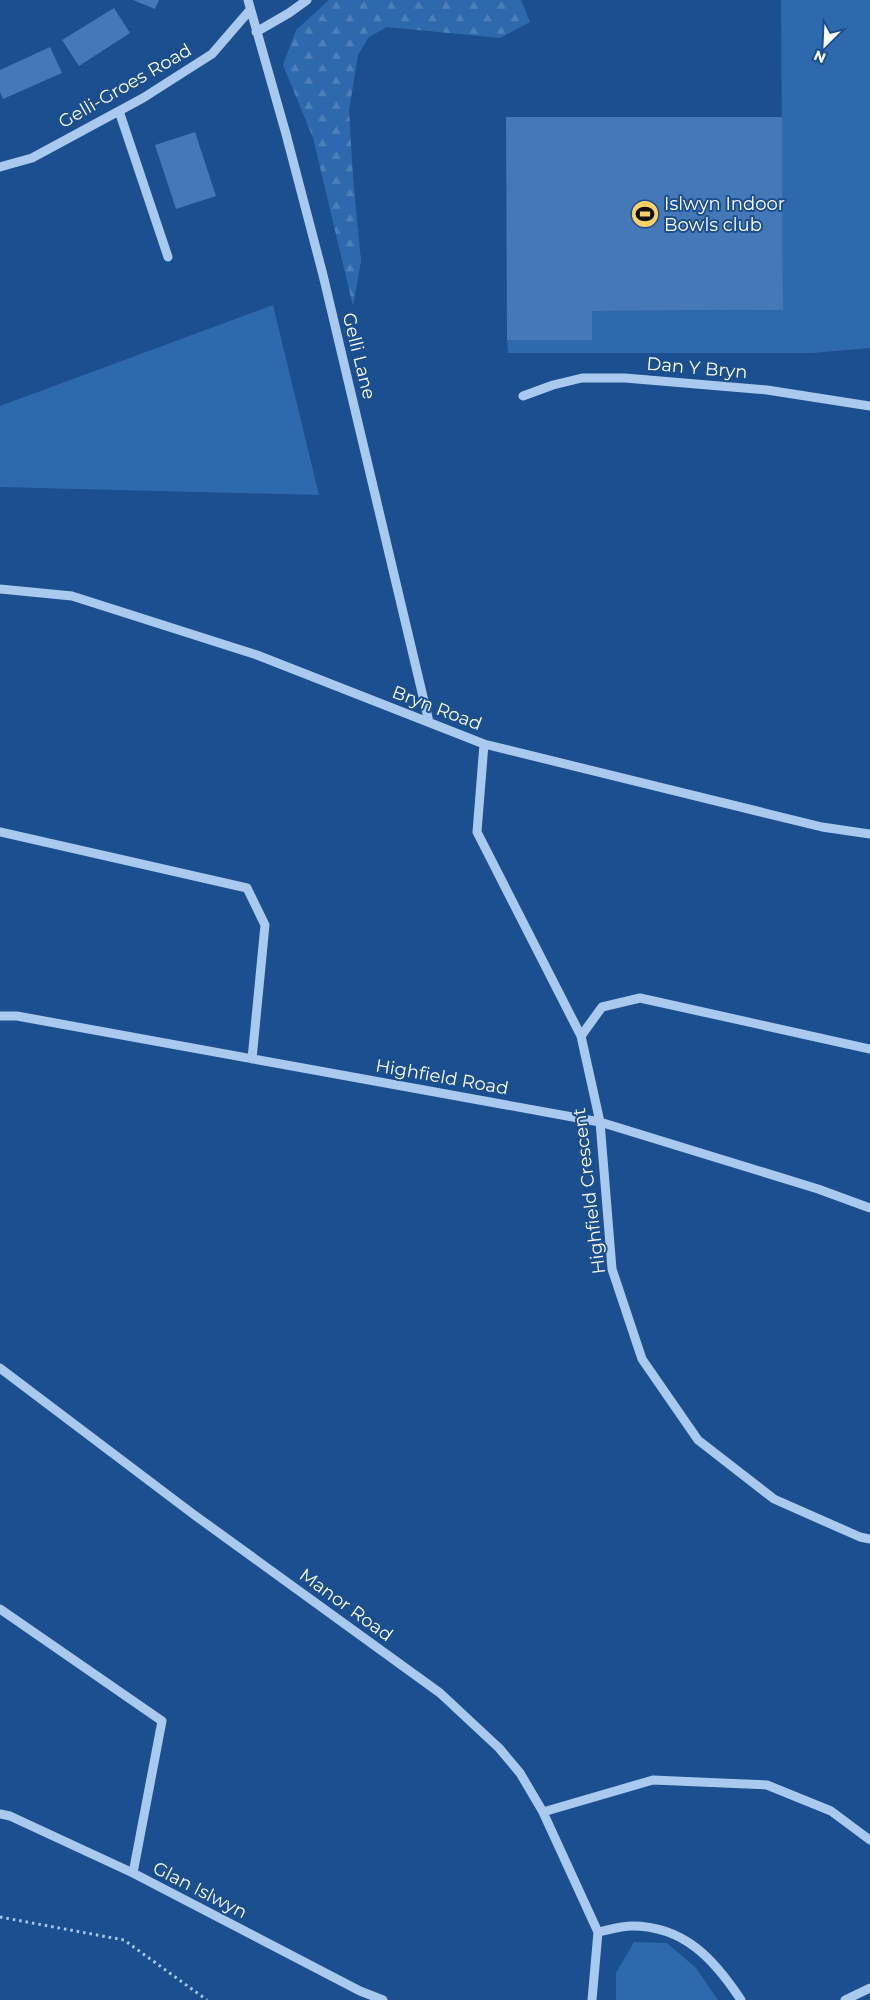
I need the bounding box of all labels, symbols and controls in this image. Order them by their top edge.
north arrow [800,20,850,70]
street label: Gelli-Groes Road [55,39,195,133]
text: N [811,46,829,67]
place label: Islwyn Indoor Bowls club [664,193,785,236]
sports icon: Islwyn Indoor Bowls club [630,199,660,229]
street label: Gelli Lane [338,311,380,402]
street label: Dan Y Bryn [646,353,748,383]
street label: Bryn Road [389,681,485,735]
street label: Highfield Road [374,1054,510,1100]
street label: Highfield Crescent [568,1107,610,1275]
street label: Manor Road [295,1564,397,1646]
street label: Glan Islwyn [149,1857,251,1923]

